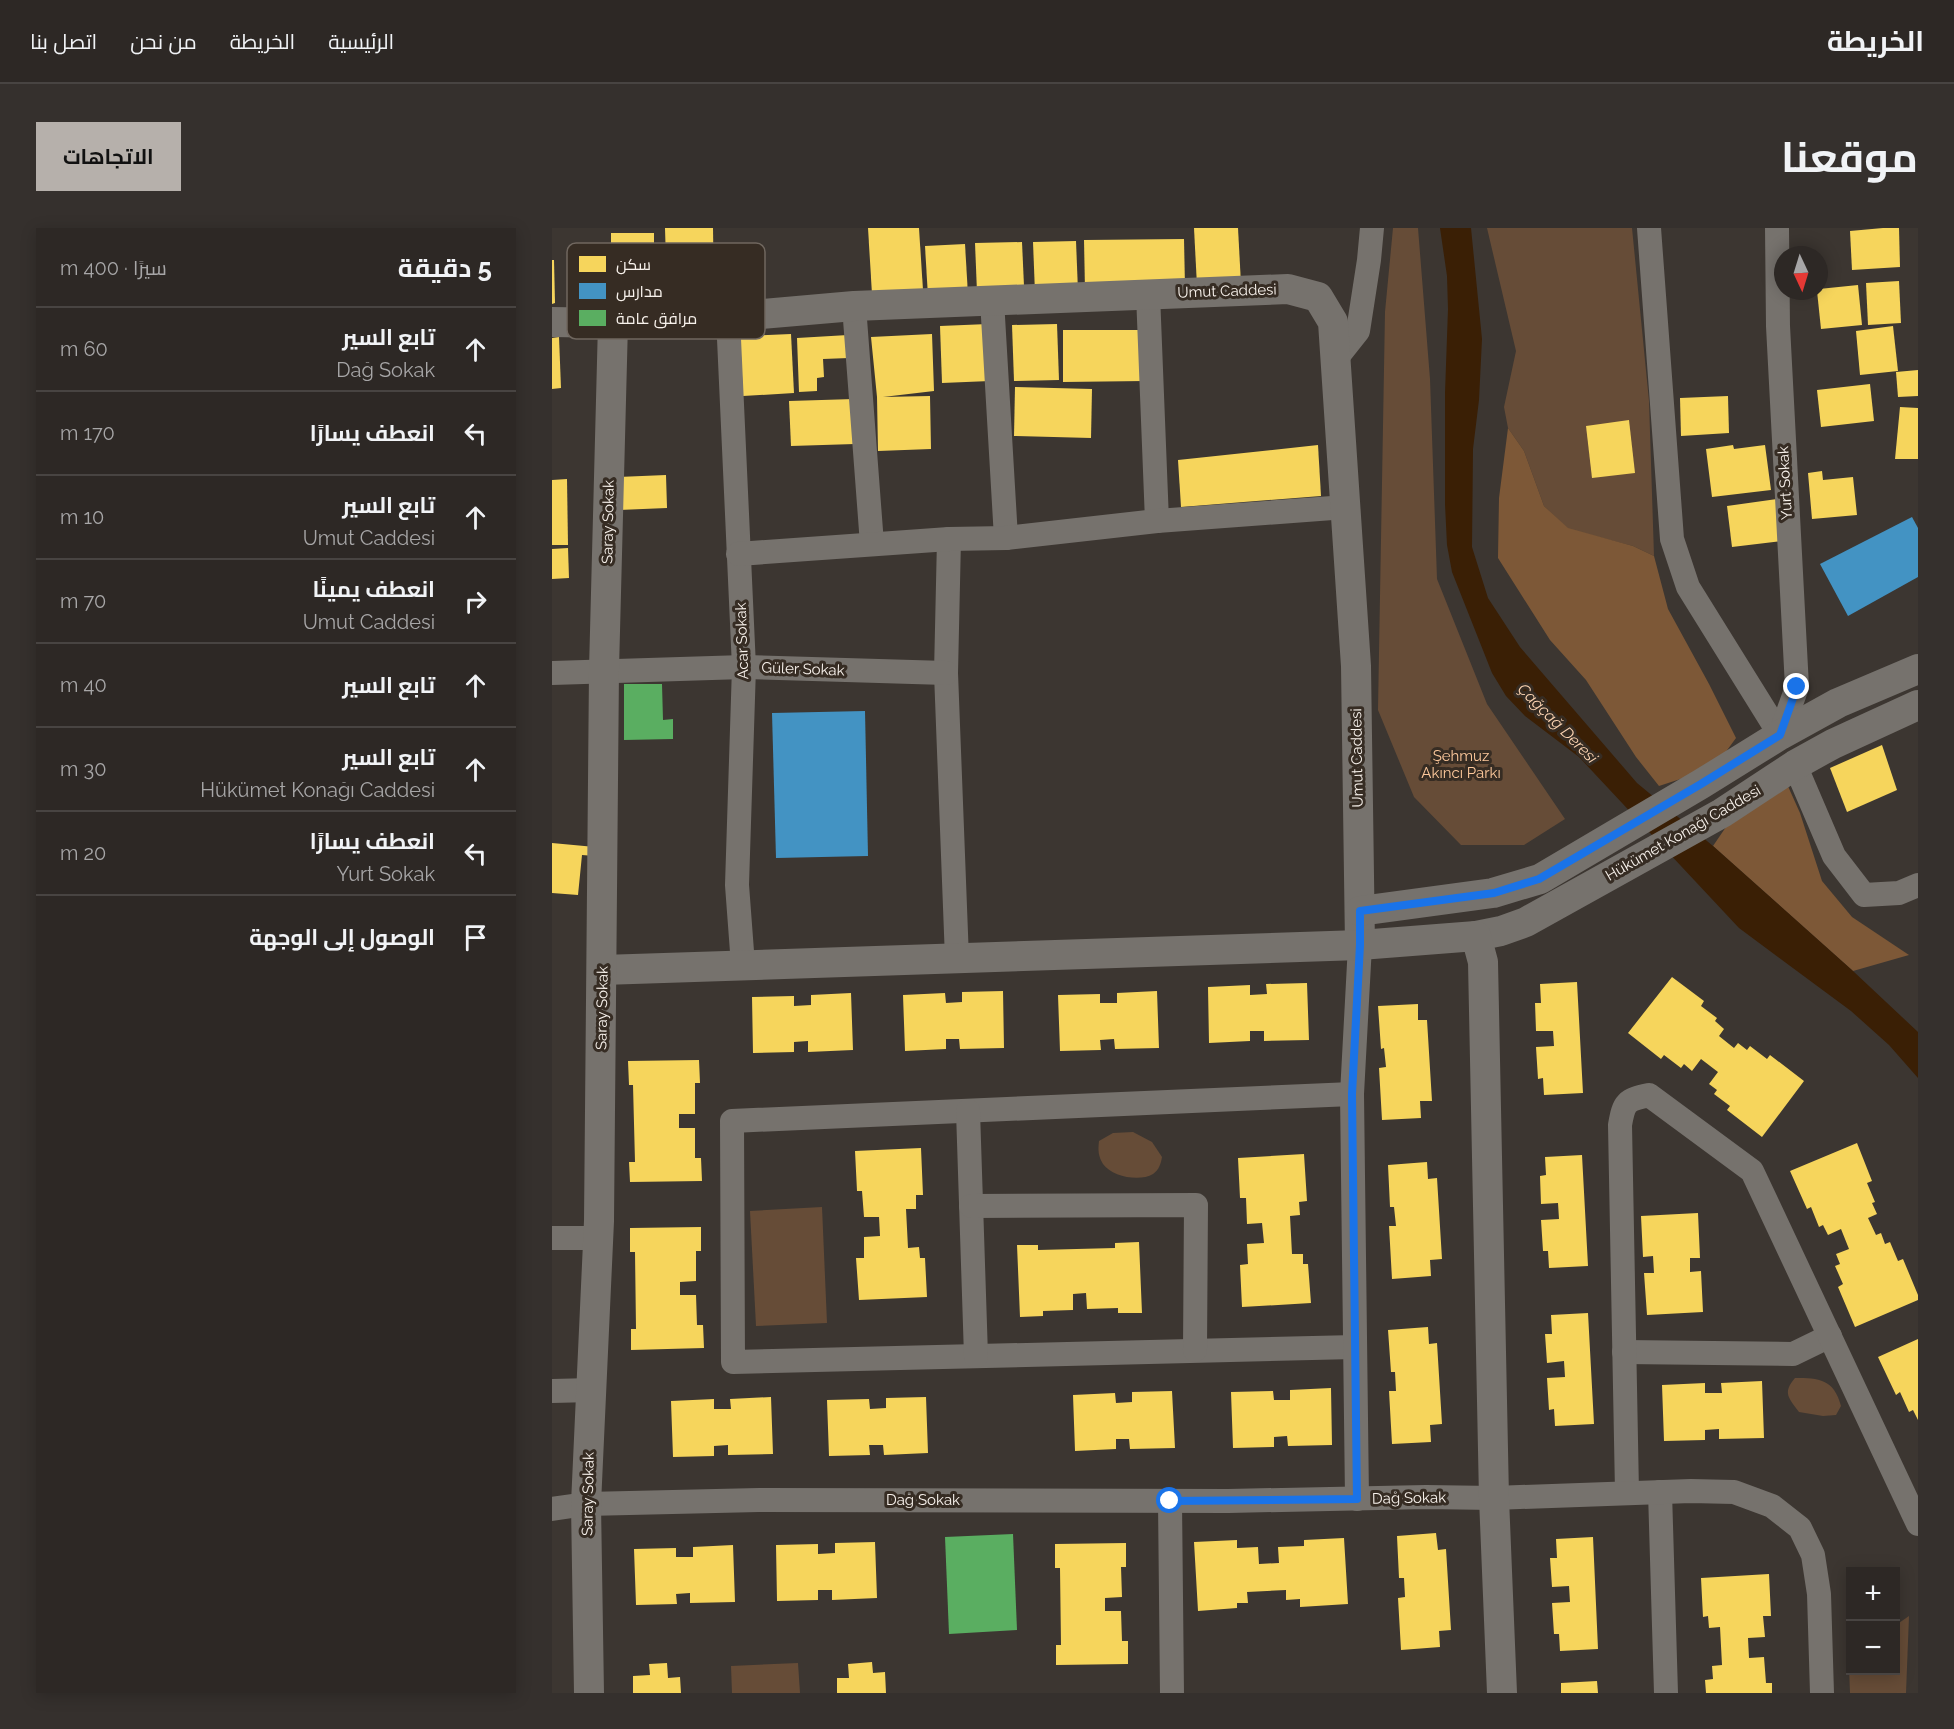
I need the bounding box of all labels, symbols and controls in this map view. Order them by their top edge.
text: الخريطة [1827,25,1924,58]
text: اتصل بنا [30,29,97,54]
text: من نحن [130,29,197,54]
text: الخريطة [230,29,295,54]
text: الرئيسية [328,29,394,54]
button: الاتجاهات [36,122,181,191]
text: موقعنا [1781,133,1918,182]
legend [567,243,765,339]
north arrow [1774,246,1828,300]
text: 5 دقيقة [398,253,492,283]
text: سكن [616,255,651,275]
text: سيرًا · 400 m [60,256,167,280]
street label: Umut Caddesi [1177,280,1277,302]
text: مدارس [616,282,663,302]
text: مرافق عامة [616,309,697,329]
text: تابع السير [342,324,435,350]
icon: ahead [459,333,492,366]
text: 60 m [60,337,108,361]
text: Dağ Sokak [336,358,435,382]
icon: left [459,417,492,450]
text: انعطف يسارًا [310,420,435,446]
text: 170 m [60,421,115,445]
street label: Yurt Sokak [1774,446,1796,520]
street label: Saray Sokak [598,480,618,564]
text: تابع السير [342,492,435,518]
icon: ahead [459,501,492,534]
text: 10 m [60,505,104,529]
text: Umut Caddesi [303,526,435,550]
text: انعطف يمينًا [312,576,435,602]
icon: right [459,585,492,618]
text: 70 m [60,589,106,613]
street label: Acar Sokak [732,602,752,680]
text: Umut Caddesi [303,610,435,634]
street label: Güler Sokak [761,659,845,679]
icon: ahead [459,669,492,702]
text: تابع السير [342,672,435,698]
text: 40 m [60,673,107,697]
route end [1783,673,1809,699]
water label: Çağçağ Deresi [1514,679,1602,768]
street label: Umut Caddesi [1347,708,1367,808]
text: تابع السير [342,744,435,770]
park label: Şehmuz Akıncı Parkı [1421,747,1501,782]
icon: ahead [459,753,492,786]
text: 30 m [60,757,106,781]
text: Hükümet Konağı Caddesi [200,778,435,802]
street label: Hükümet Konağı Caddesi [1602,781,1764,885]
text: انعطف يسارًا [310,828,435,854]
icon: left [459,837,492,870]
text: 20 m [60,841,106,865]
text: Yurt Sokak [336,862,435,886]
icon: arrive [459,921,492,954]
text: الوصول إلى الوجهة [249,924,435,950]
street label: Saray Sokak [592,966,612,1050]
street label: Saray Sokak [578,1452,598,1536]
route start [1156,1487,1182,1513]
street label: Dağ Sokak [1372,1488,1446,1508]
street label: Dağ Sokak [886,1491,960,1509]
map controls [1846,1567,1900,1675]
button: + [1846,1567,1900,1621]
button: − [1846,1621,1900,1675]

